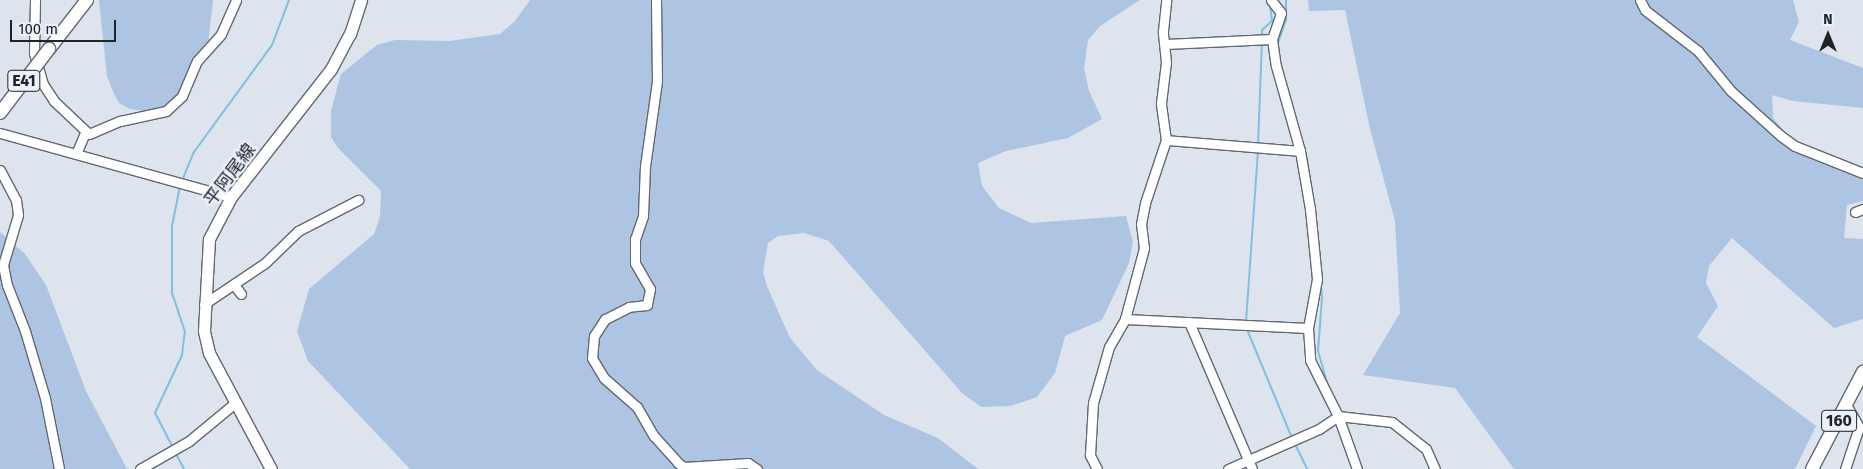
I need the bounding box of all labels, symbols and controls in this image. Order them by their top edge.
scale bar [12,10,119,42]
north arrow [1803,10,1853,60]
text: N [1823,11,1833,28]
text: 100 m [18,20,58,38]
road number: E41 [6,68,42,94]
street label: 平阿尾線 [200,140,260,210]
road number: 160 [1820,408,1858,434]

